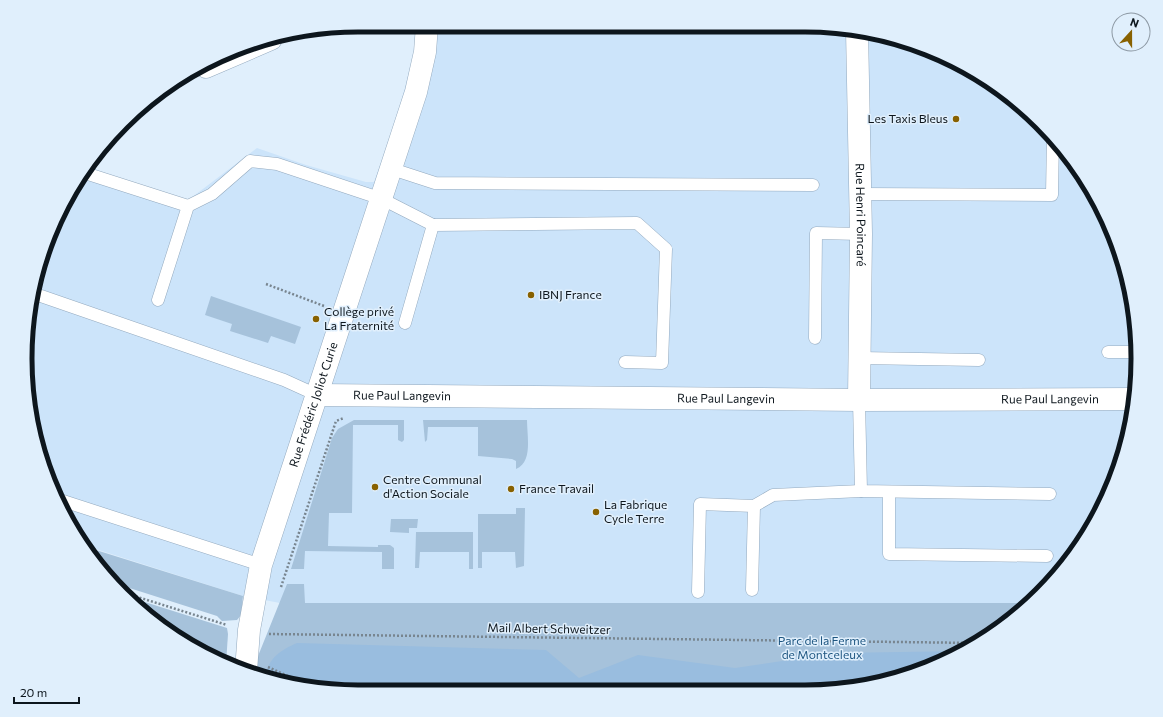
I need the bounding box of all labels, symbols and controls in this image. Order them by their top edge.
north arrow [1111,12,1151,52]
text: N [1129,15,1141,30]
place label: Les Taxis Bleus [868,111,948,125]
marker: Les Taxis Bleus [951,114,961,124]
street label: Rue Henri Poincaré [854,163,869,267]
place label: IBNJ France [539,287,602,302]
marker: IBNJ France [526,290,536,300]
place label: Collège privé La Fraternité [324,304,394,332]
marker: Collège privé La Fraternité [311,314,321,324]
street label: Rue Frédéric Joliot Curie [286,340,340,469]
street label: Rue Paul Langevin [353,387,451,402]
street label: Rue Paul Langevin [677,390,775,405]
street label: Rue Paul Langevin [1001,391,1099,405]
place label: Centre Communal d'Action Sociale [383,472,482,500]
place label: France Travail [519,481,594,495]
marker: Centre Communal d'Action Sociale [370,482,380,492]
marker: France Travail [506,484,516,494]
place label: La Fabrique Cycle Terre [604,497,667,525]
marker: La Fabrique Cycle Terre [591,507,601,517]
street label: Mail Albert Schweitzer [487,620,611,636]
park label: Parc de la Ferme de Montceleux [778,633,866,661]
scale bar [14,679,79,705]
text: 20 m [20,685,47,699]

